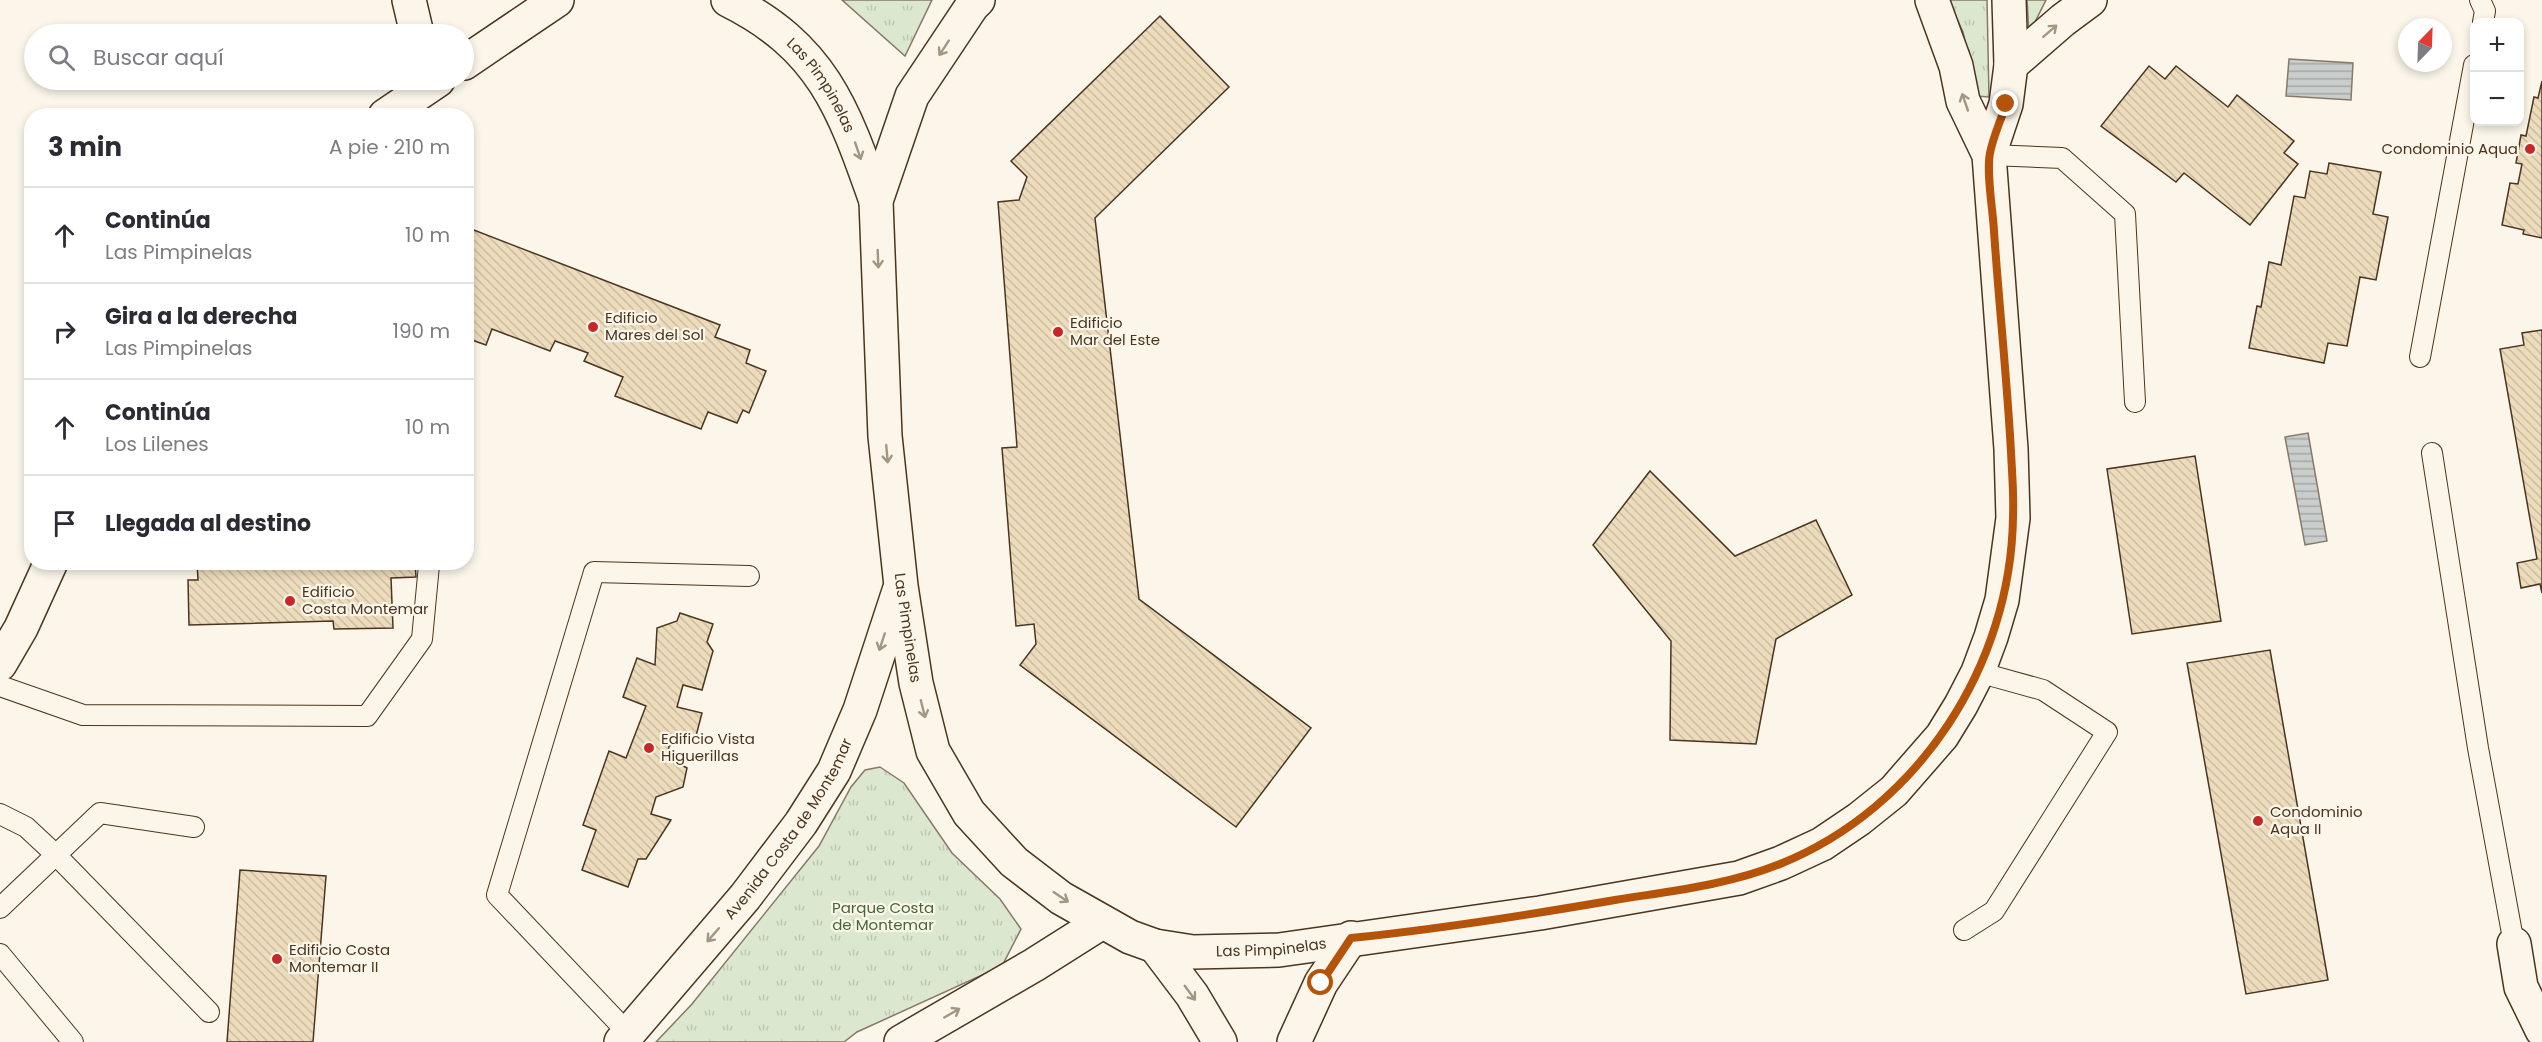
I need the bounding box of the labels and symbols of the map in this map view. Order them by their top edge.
north arrow [2398,18,2452,72]
one-way arrow [2042,25,2058,38]
street label: Las Pimpinelas [782,33,860,136]
one-way arrow [938,39,951,56]
route end [1992,90,2018,116]
one-way arrow [1958,93,1969,112]
place label: Condominio Aqua [2381,138,2518,159]
one-way arrow [854,141,865,160]
marker: Condominio Aqua [2523,142,2537,156]
one-way arrow [872,249,884,269]
place label: Edificio Mares del Sol [605,307,704,345]
place label: Edificio Mar del Este [1070,312,1160,350]
marker: Edificio Mares del Sol [586,320,600,334]
marker: Edificio Mar del Este [1051,325,1065,339]
one-way arrow [882,443,893,463]
street label: Las Pimpinelas [890,572,927,684]
place label: Edificio Costa Montemar [302,581,429,619]
marker: Edificio Costa Montemar [283,594,297,608]
one-way arrow [876,632,887,651]
one-way arrow [917,699,929,718]
place label: Edificio Vista Higuerillas [661,728,755,766]
street label: Avenida Costa de Montemar [719,734,857,924]
marker: Edificio Vista Higuerillas [642,741,656,755]
place label: Condominio Aqua II [2270,801,2363,839]
marker: Condominio Aqua II [2251,814,2265,828]
one-way arrow [1053,891,1069,903]
park label: Parque Costa de Montemar [832,897,934,935]
one-way arrow [706,927,720,942]
street label: Las Pimpinelas [1216,932,1328,961]
place label: Edificio Costa Montemar II [289,939,390,977]
marker: Edificio Costa Montemar II [270,952,284,966]
route start [1307,969,1333,995]
one-way arrow [1184,984,1196,1000]
one-way arrow [943,1007,960,1019]

